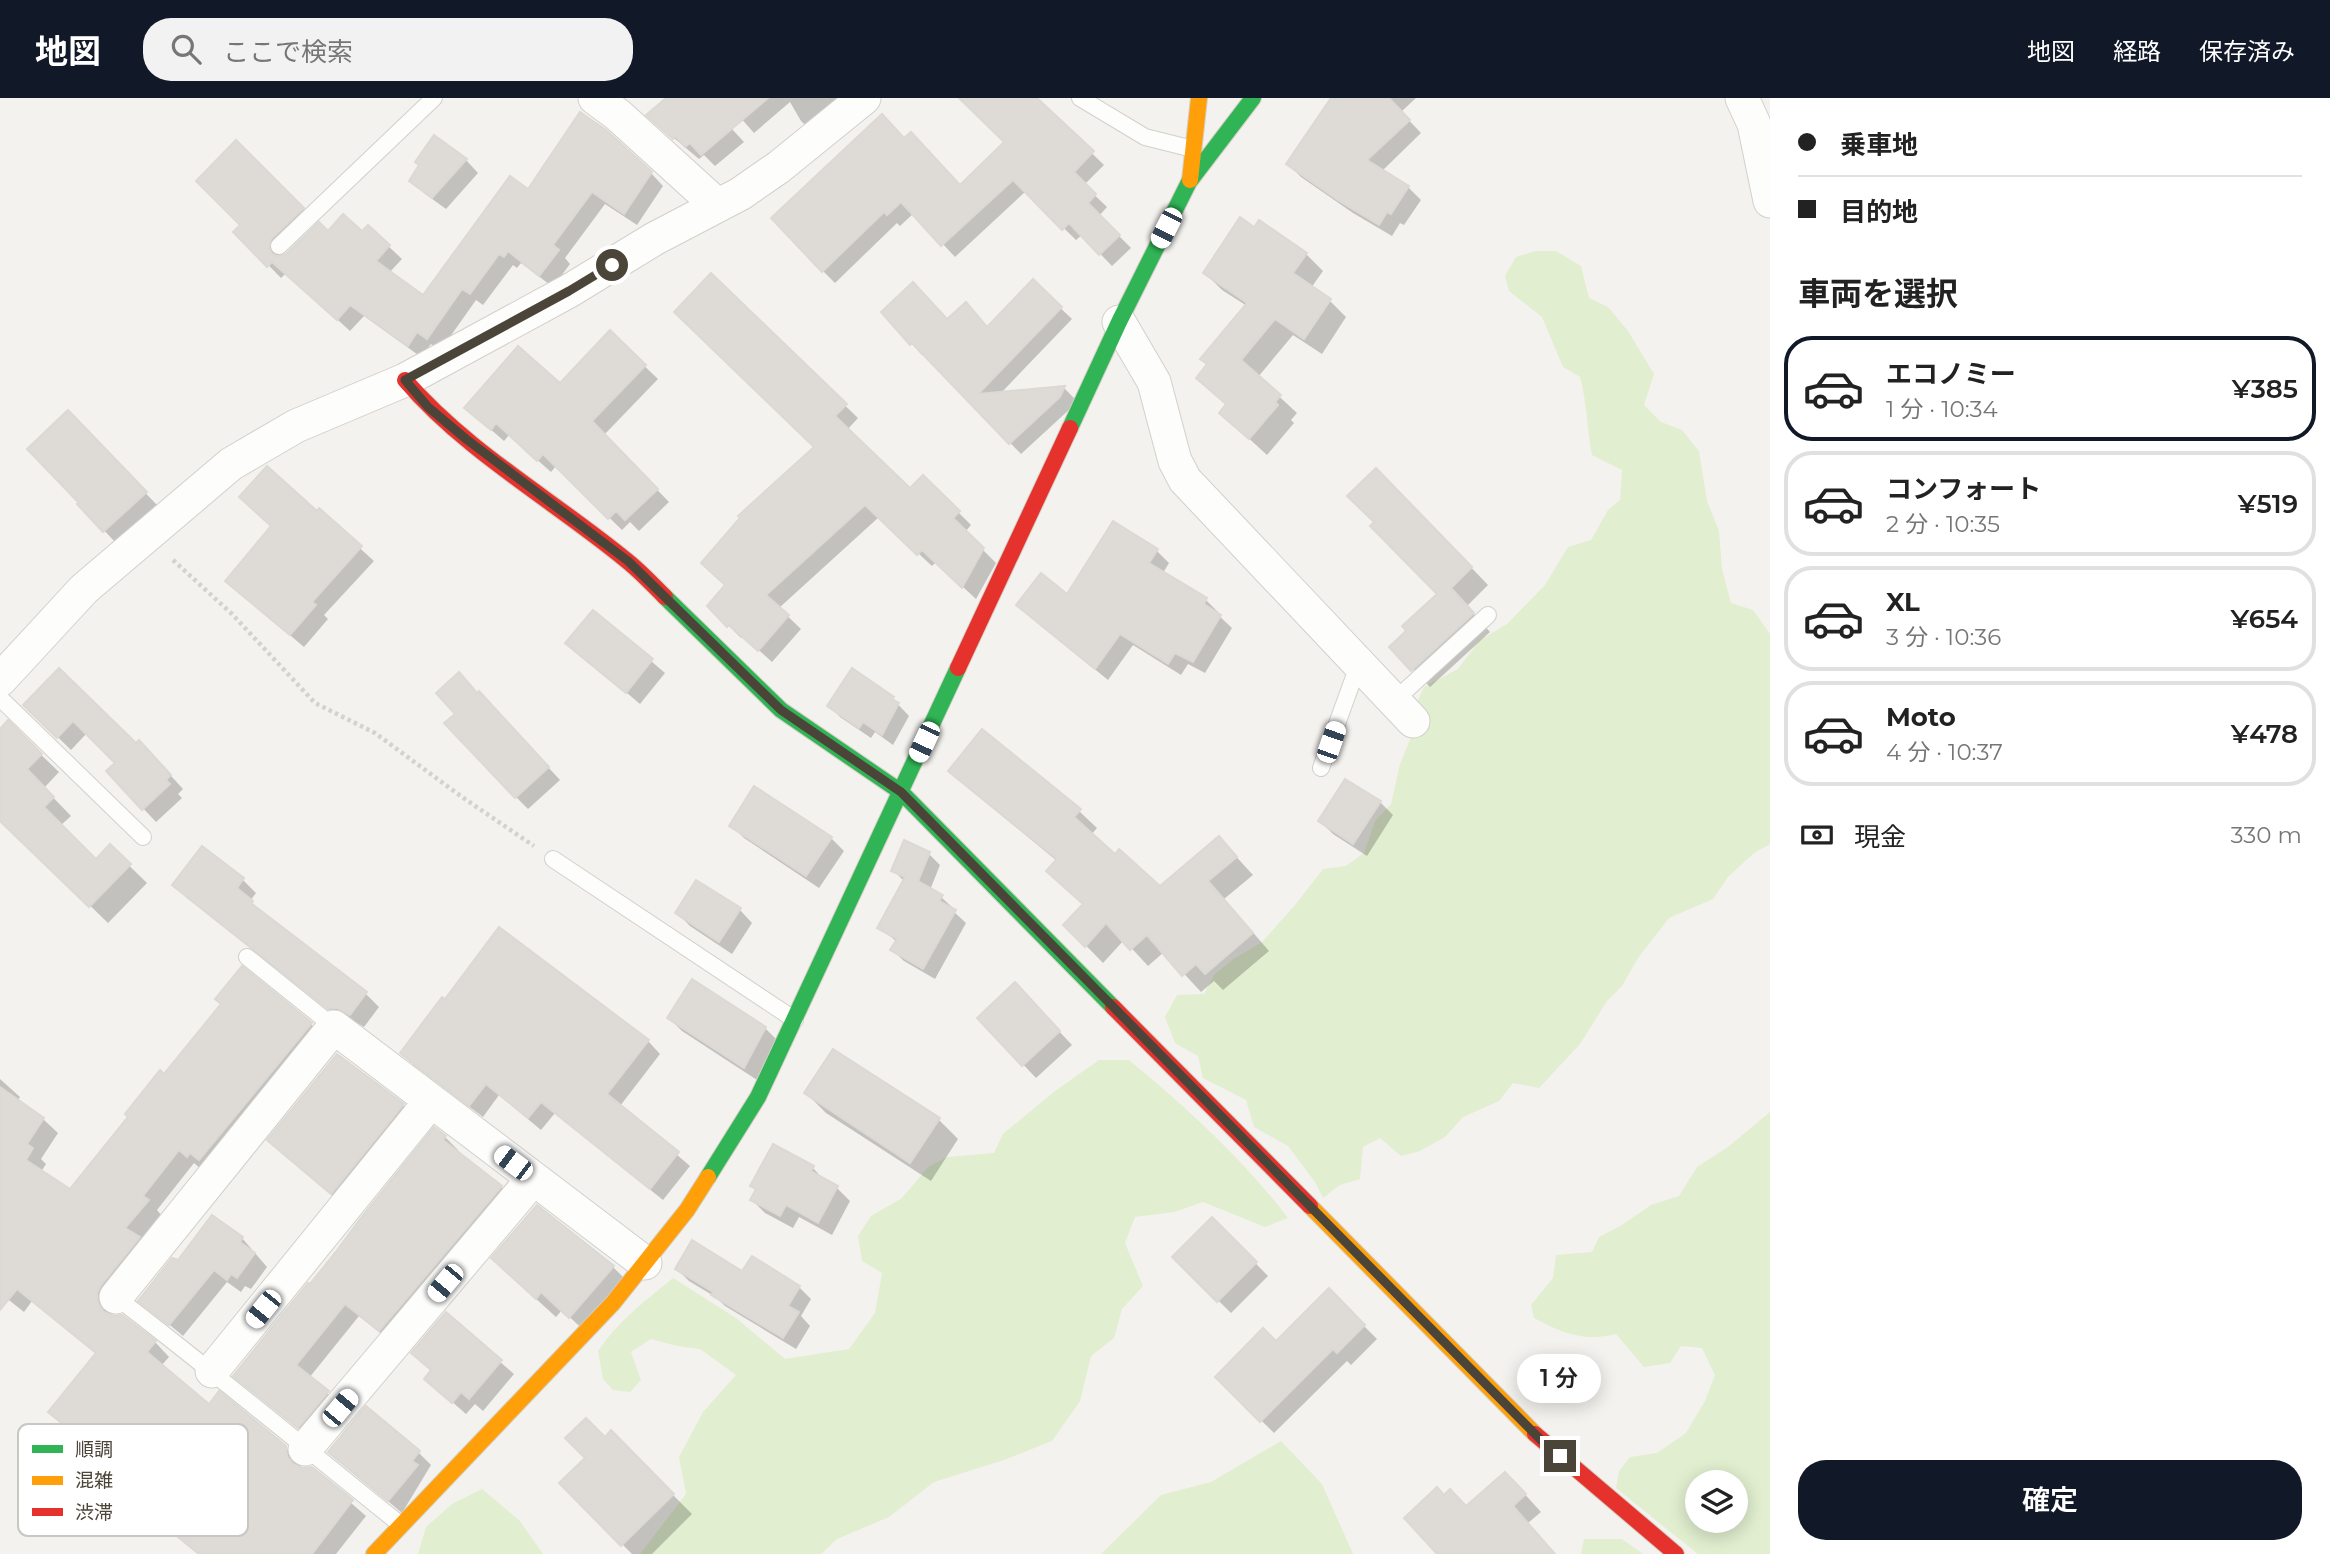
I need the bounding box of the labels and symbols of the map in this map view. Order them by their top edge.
car [1148,205,1185,251]
route start [596,249,628,281]
car [906,719,943,765]
car [1315,719,1348,765]
car [490,1142,537,1184]
car [424,1260,467,1306]
car [242,1286,285,1332]
callout: 1 分 [1518,1354,1602,1404]
car [319,1385,362,1431]
legend [18,1424,248,1536]
text: 順調 [75,1438,113,1461]
route end [1544,1440,1576,1472]
text: 混雑 [75,1469,113,1492]
text: 渋滞 [75,1501,113,1524]

